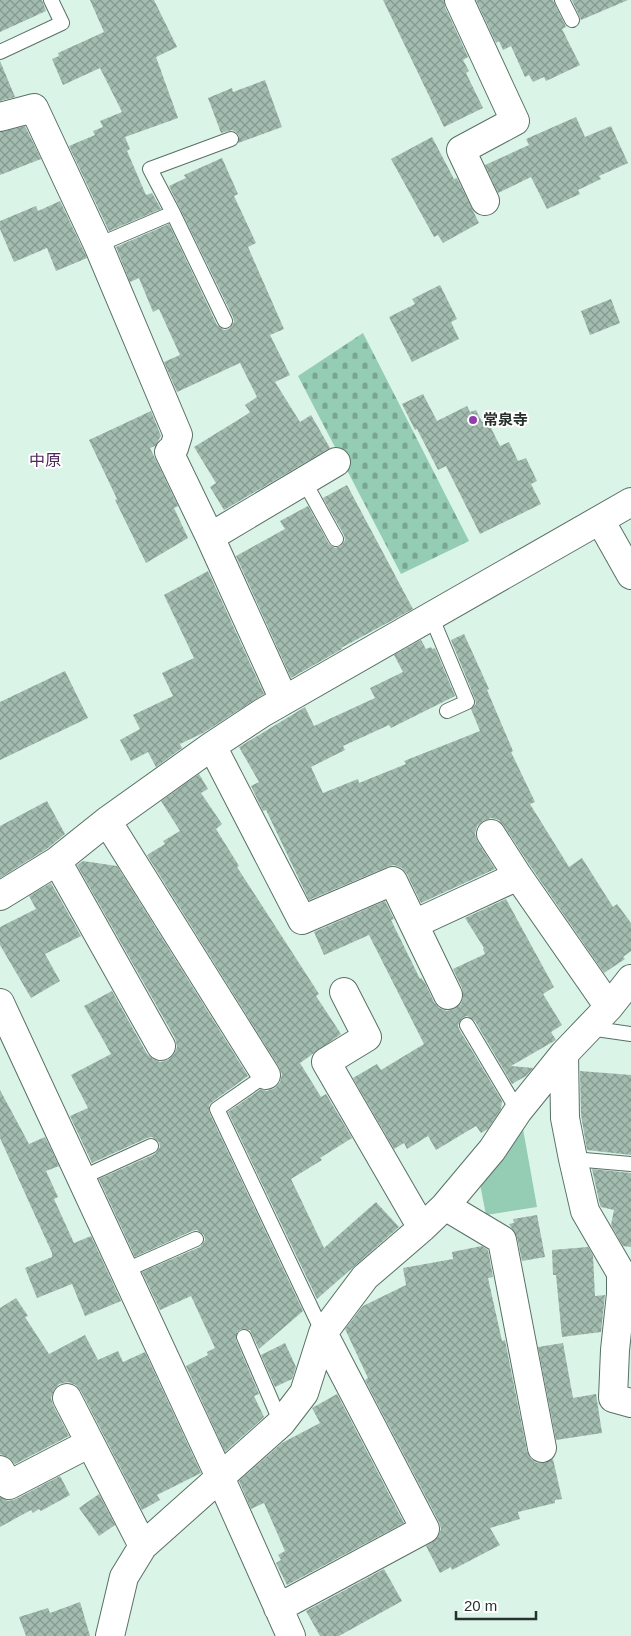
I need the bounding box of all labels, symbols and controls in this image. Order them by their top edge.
place label: 常泉寺 [483,411,528,428]
marker: 常泉寺 [467,414,479,426]
district label: 中原 [29,452,61,469]
scale bar [456,1588,536,1620]
text: 20 m [464,1597,497,1614]

